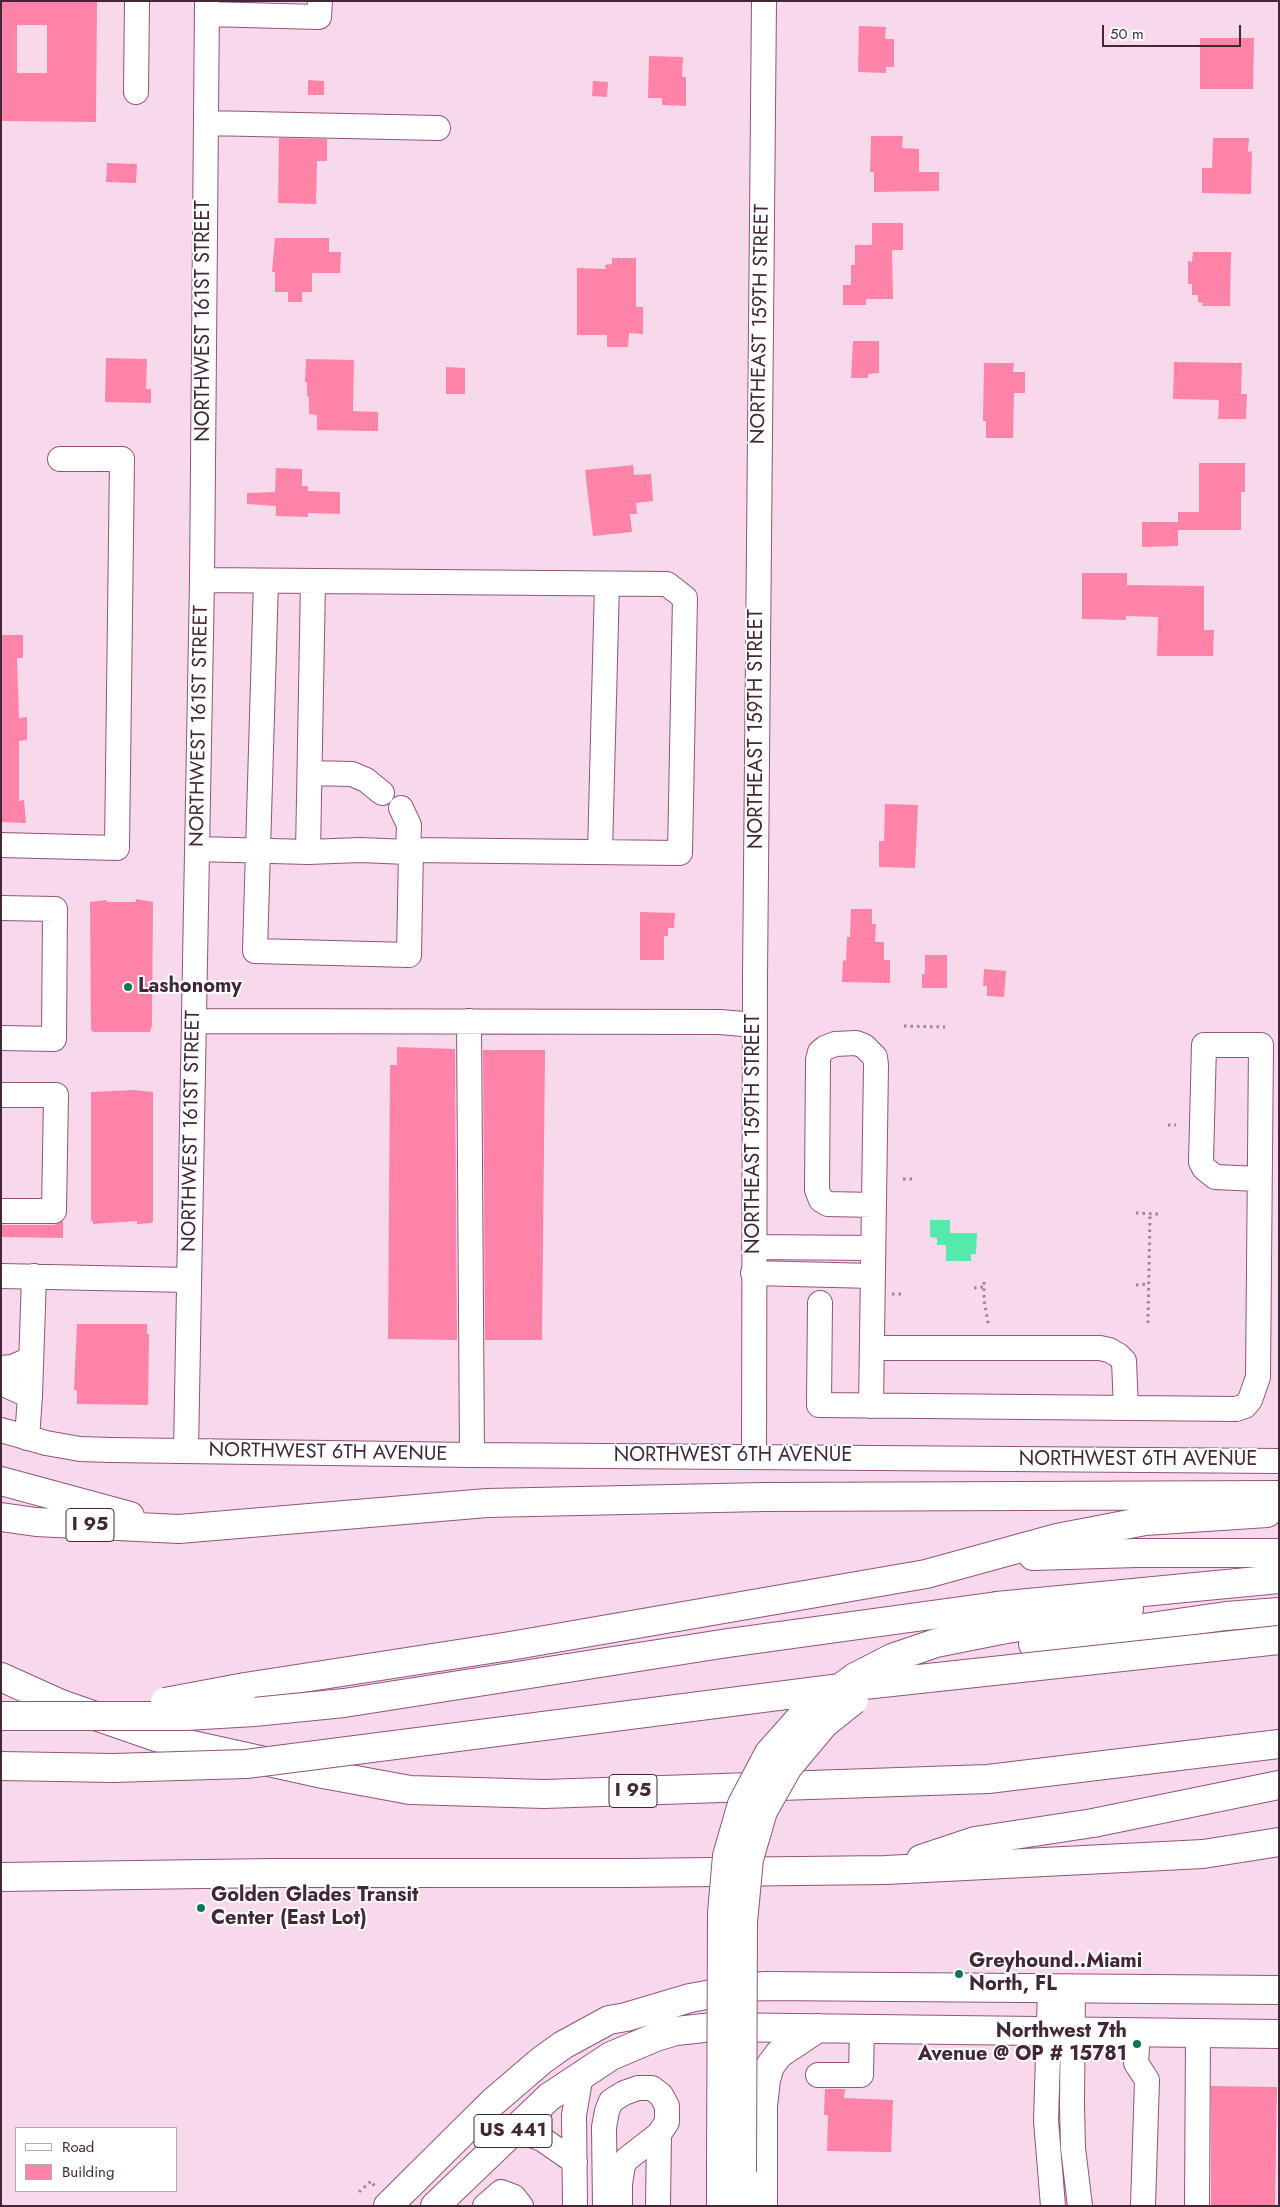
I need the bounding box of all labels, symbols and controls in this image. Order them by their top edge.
scale bar [1105,15,1244,47]
text: 50 m [1110,23,1144,45]
street label: NORTHWEST 161ST STREET [192,200,216,442]
street label: NORTHEAST 159TH STREET [747,204,775,444]
street label: NORTHWEST 161ST STREET [186,605,214,847]
street label: NORTHEAST 159TH STREET [745,609,769,849]
place label: Lashonomy [138,975,242,999]
marker: Lashonomy [122,981,134,993]
street label: NORTHWEST 161ST STREET [178,1010,206,1252]
street label: NORTHEAST 159TH STREET [742,1014,766,1254]
street label: NORTHWEST 6TH AVENUE [208,1439,448,1467]
street label: NORTHWEST 6TH AVENUE [614,1444,852,1468]
street label: NORTHWEST 6TH AVENUE [1019,1448,1257,1472]
road number: I 95 [66,1508,114,1542]
road number: I 95 [609,1774,657,1808]
place label: Golden Glades Transit Center (East Lot) [211,1884,418,1931]
marker: Golden Glades Transit Center (East Lot) [195,1902,207,1914]
place label: Greyhound..Miami North, FL [969,1950,1142,1997]
marker: Greyhound..Miami North, FL [953,1968,965,1980]
place label: Northwest 7th Avenue @ OP # 15781 [918,2020,1127,2067]
marker: Northwest 7th Avenue @ OP # 15781 [1131,2038,1143,2050]
road number: US 441 [474,2114,552,2148]
legend [15,2127,178,2192]
text: Road [62,2136,94,2158]
text: Building [62,2161,114,2183]

